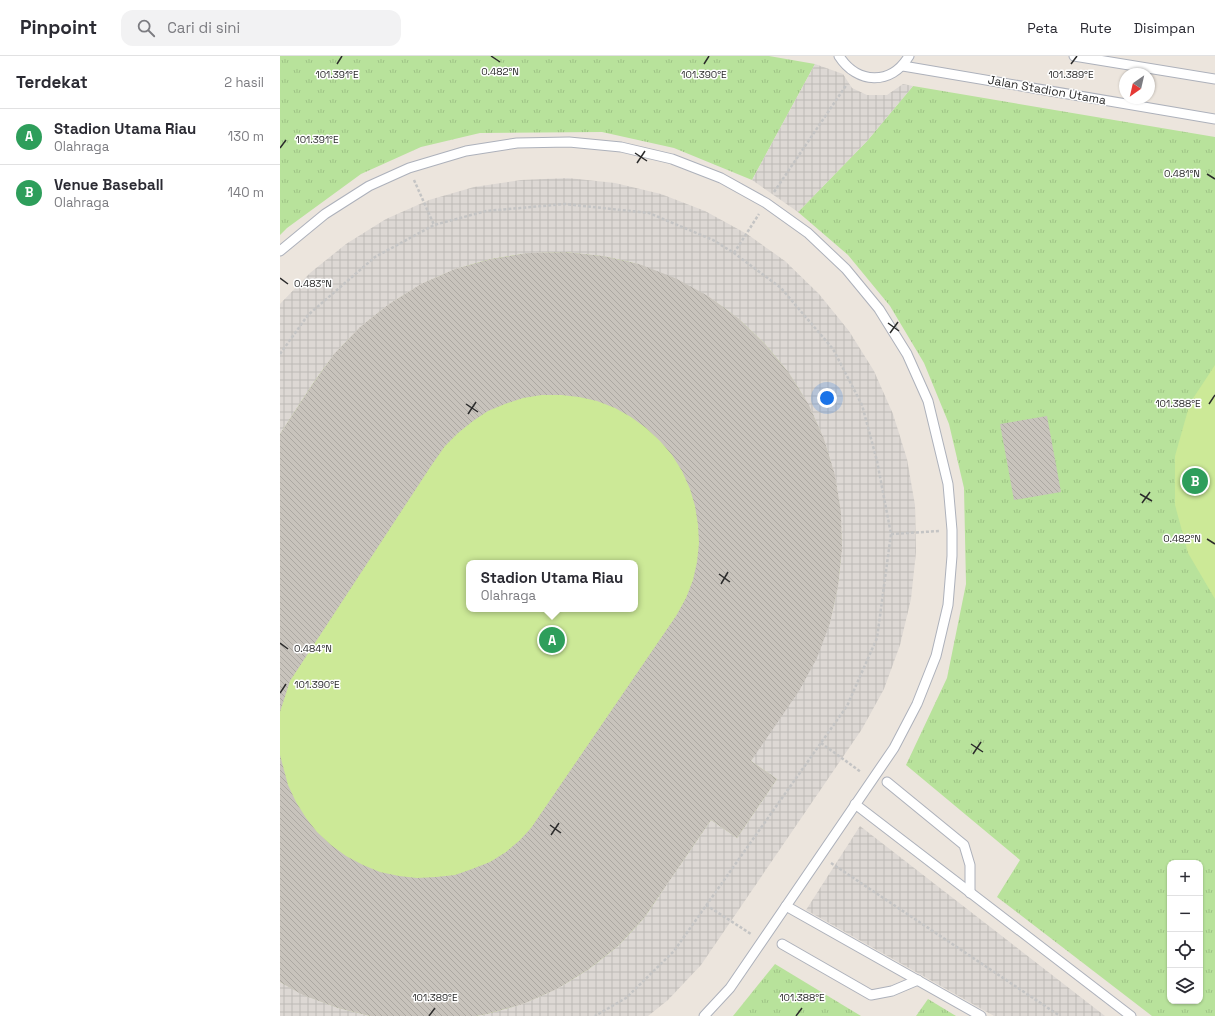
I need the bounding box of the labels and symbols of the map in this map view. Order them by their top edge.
text: 0.482°N [481,65,519,78]
text: 101.391°E [315,68,359,81]
text: 101.390°E [681,68,727,81]
text: 101.389°E [1048,68,1094,81]
north arrow [1119,68,1155,104]
street label: Jalan Stadion Utama [987,72,1107,108]
text: 101.391°E [295,133,339,146]
text: 0.481°N [1164,167,1200,180]
text: 0.483°N [294,277,332,290]
your location [817,388,837,408]
text: 101.388°E [1155,397,1201,410]
pin: B [1182,466,1208,496]
text: 0.482°N [1163,532,1201,545]
pin: A [539,625,565,655]
text: 0.484°N [294,642,332,655]
text: 101.390°E [294,678,340,691]
text: 101.389°E [412,991,458,1004]
text: 101.388°E [779,991,825,1004]

